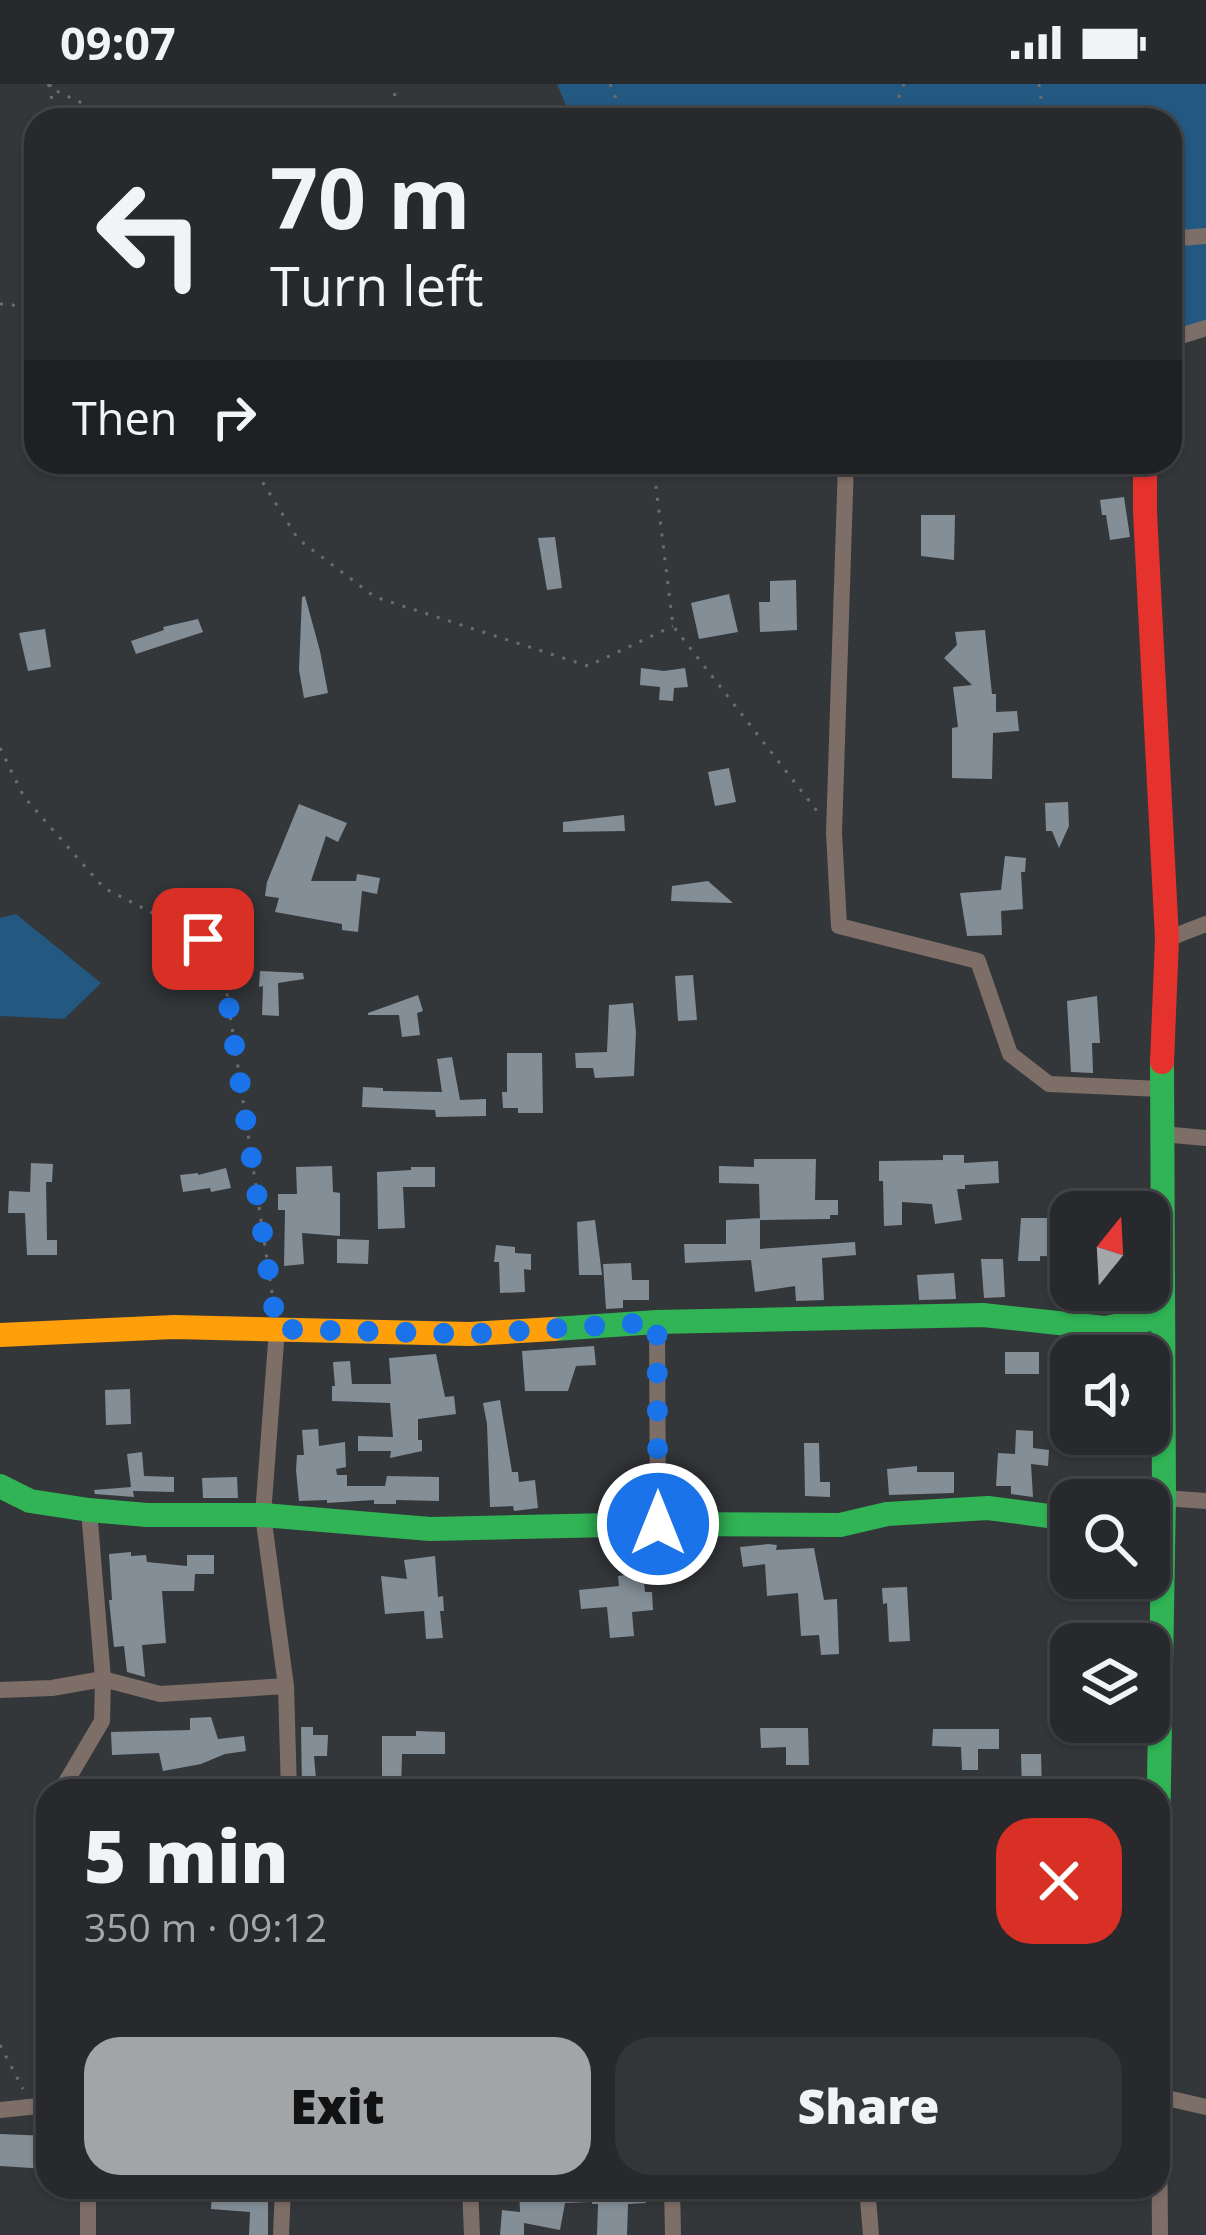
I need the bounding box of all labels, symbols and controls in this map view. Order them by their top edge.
text: 09:07 [60,12,176,73]
text: 70 m [270,139,470,254]
icon: left [72,156,228,312]
text: Turn left [270,248,483,322]
icon: right [201,384,267,450]
text: Then [72,387,177,448]
pin [152,888,254,990]
icon: arrive [170,906,236,972]
north arrow [1050,1191,1170,1311]
map controls [1050,1191,1170,1743]
button: sound [1050,1335,1170,1455]
position arrow [595,1461,721,1587]
button: search [1050,1479,1170,1599]
button: layers [1050,1623,1170,1743]
text: 5 min [84,1806,289,1904]
button: close [996,1818,1122,1944]
text: 350 m · 09:12 [84,1900,327,1953]
button: Exit [84,2037,591,2175]
button: Share [615,2037,1122,2175]

